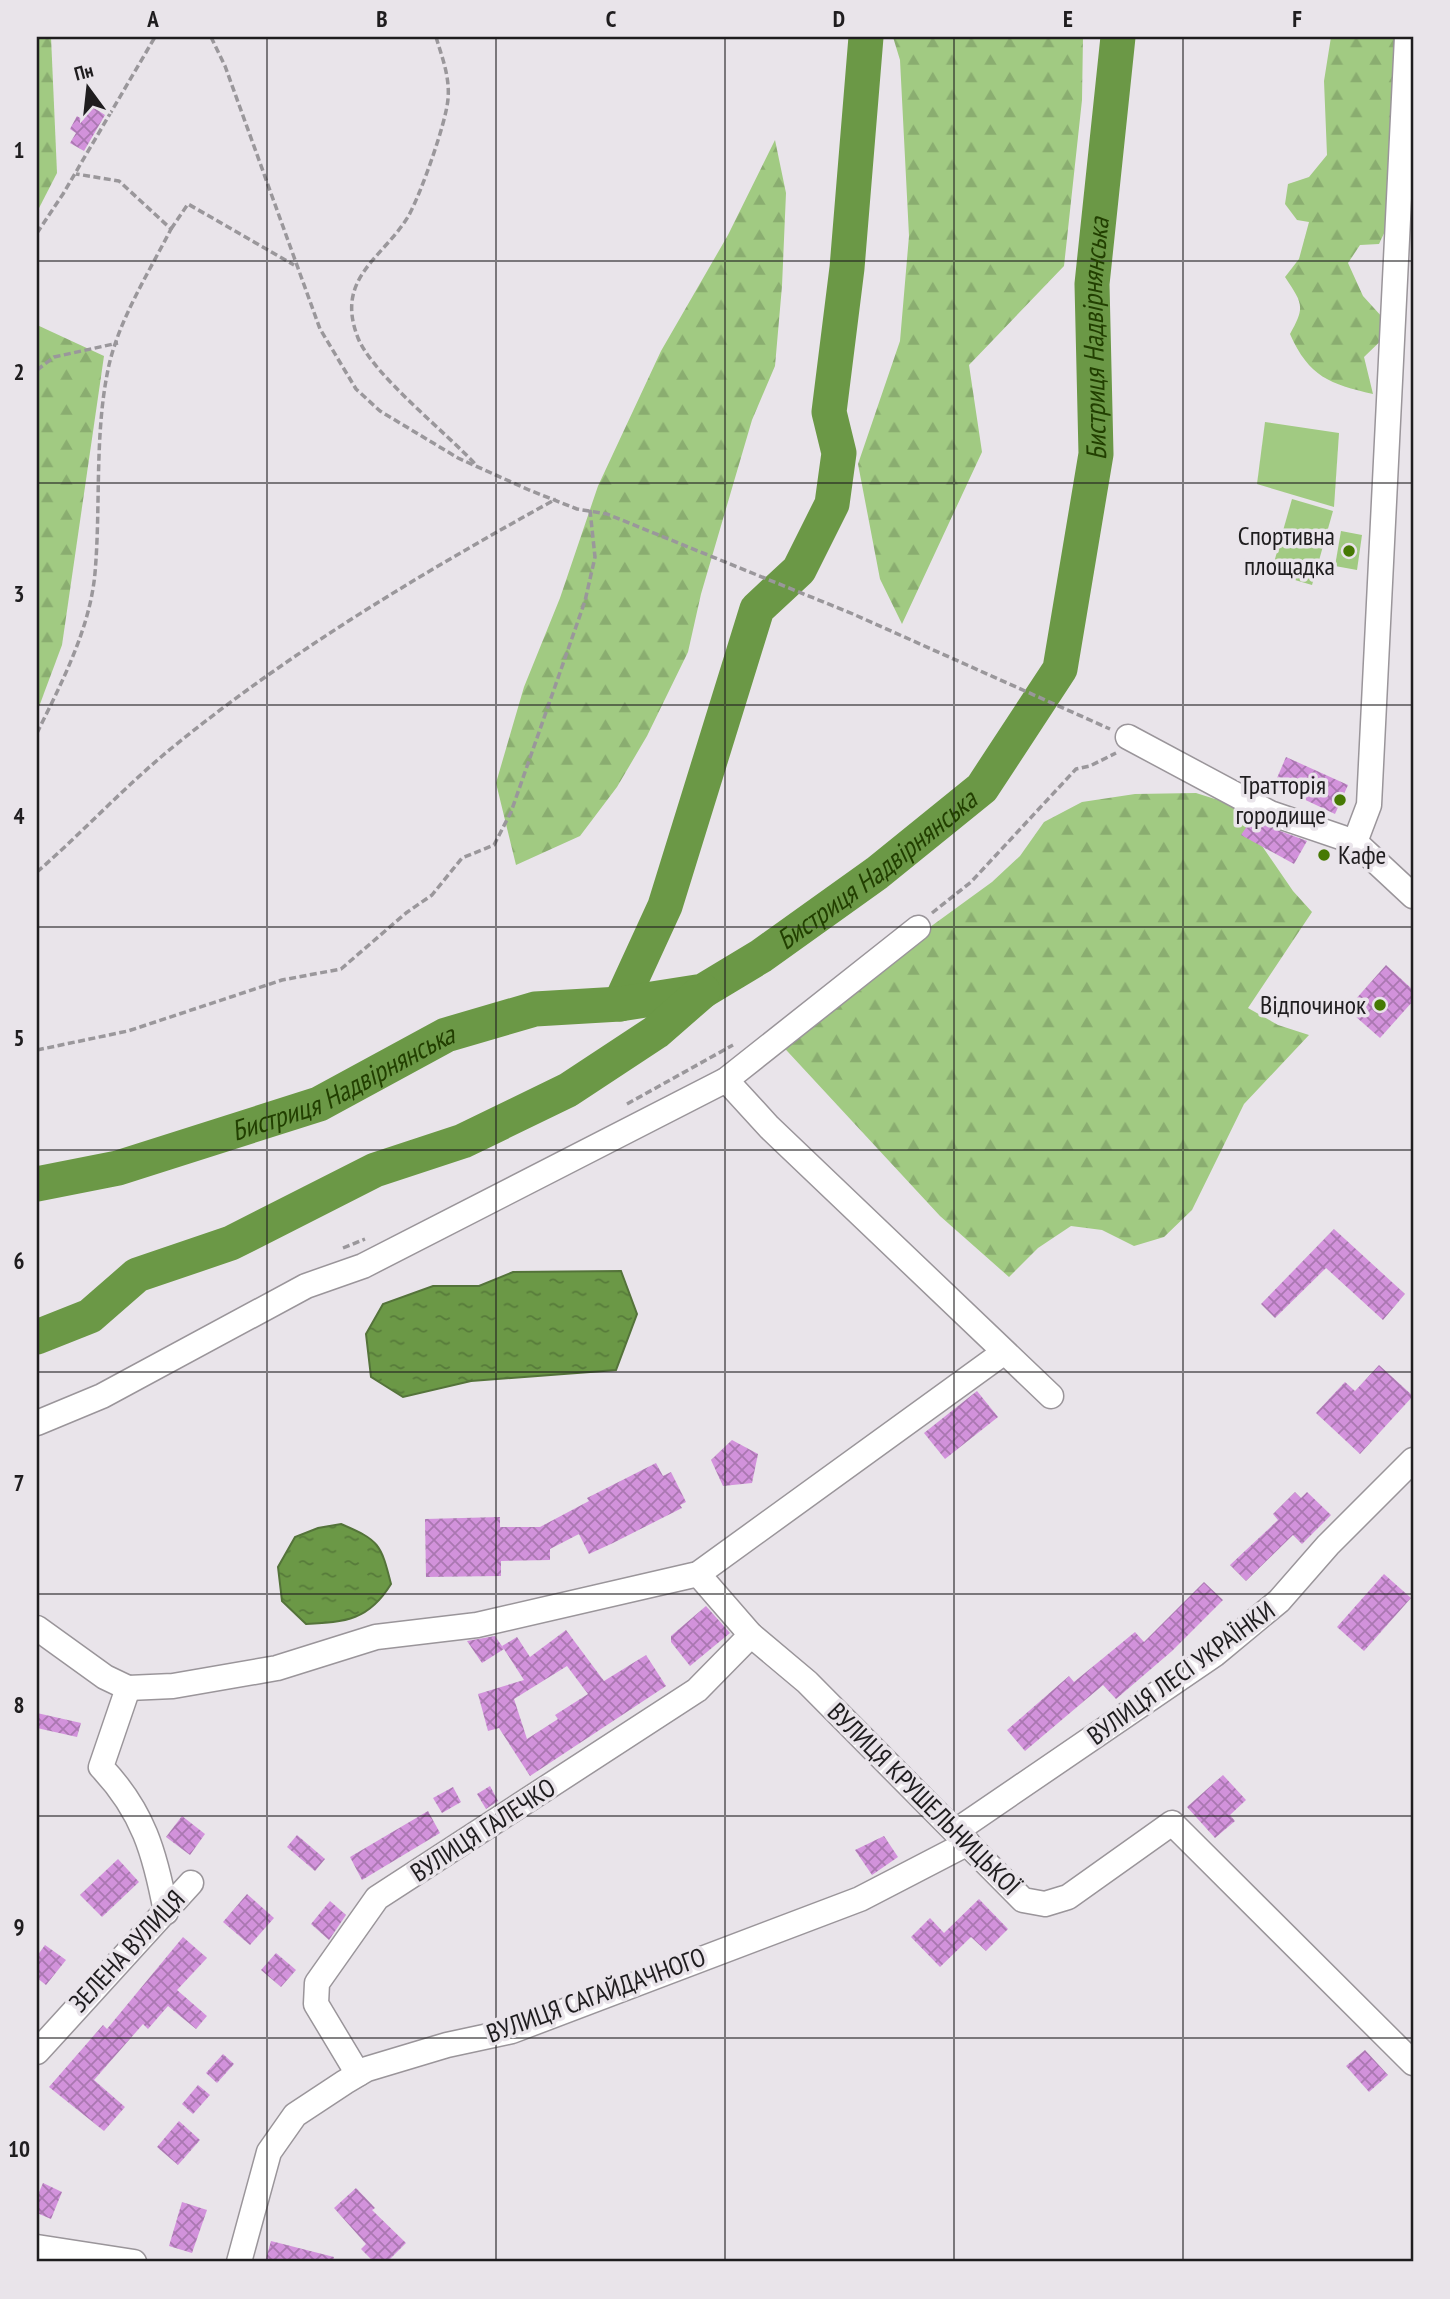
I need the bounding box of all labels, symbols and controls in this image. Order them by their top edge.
text: A [146,4,159,33]
text: B [376,4,388,33]
text: C [606,4,617,33]
text: D [833,4,845,33]
text: E [1063,4,1073,33]
text: F [1292,4,1302,33]
north arrow [52,52,122,122]
text: Пн [72,58,96,86]
text: 1 [14,135,25,164]
water label: Бистриця Надвірнянська [1073,214,1117,461]
text: 2 [14,357,25,386]
place label: Спортивна площадка [1238,519,1335,582]
marker: Спортивна площадка [1341,543,1357,559]
text: 3 [14,579,25,608]
place label: Тратторія городище [1235,768,1326,831]
water label: Бистриця Надвірнянська [769,780,985,957]
marker: Тратторія городище [1332,792,1348,808]
text: 4 [14,801,25,830]
place label: Кафе [1338,838,1386,871]
marker: Кафе [1316,847,1332,863]
place label: Відпочинок [1260,988,1366,1021]
marker: Відпочинок [1372,997,1388,1013]
water label: Бистриця Надвірнянська [227,1014,460,1149]
text: 5 [14,1023,25,1052]
text: 6 [14,1246,25,1275]
text: 7 [14,1468,25,1497]
street label: ВУЛИЦЯ ЛЕСІ УКРАЇНКИ [1080,1593,1281,1752]
text: 8 [14,1690,25,1719]
street label: ВУЛИЦЯ КРУШЕЛЬНИЦЬКОЇ [821,1695,1028,1902]
street label: ВУЛИЦЯ ГАЛЕЧКО [404,1770,561,1889]
street label: ЗЕЛЕНА ВУЛИЦЯ [62,1883,191,2018]
text: 9 [14,1912,25,1941]
street label: ВУЛИЦЯ САГАЙДАЧНОГО [482,1940,710,2049]
text: 10 [8,2134,30,2163]

